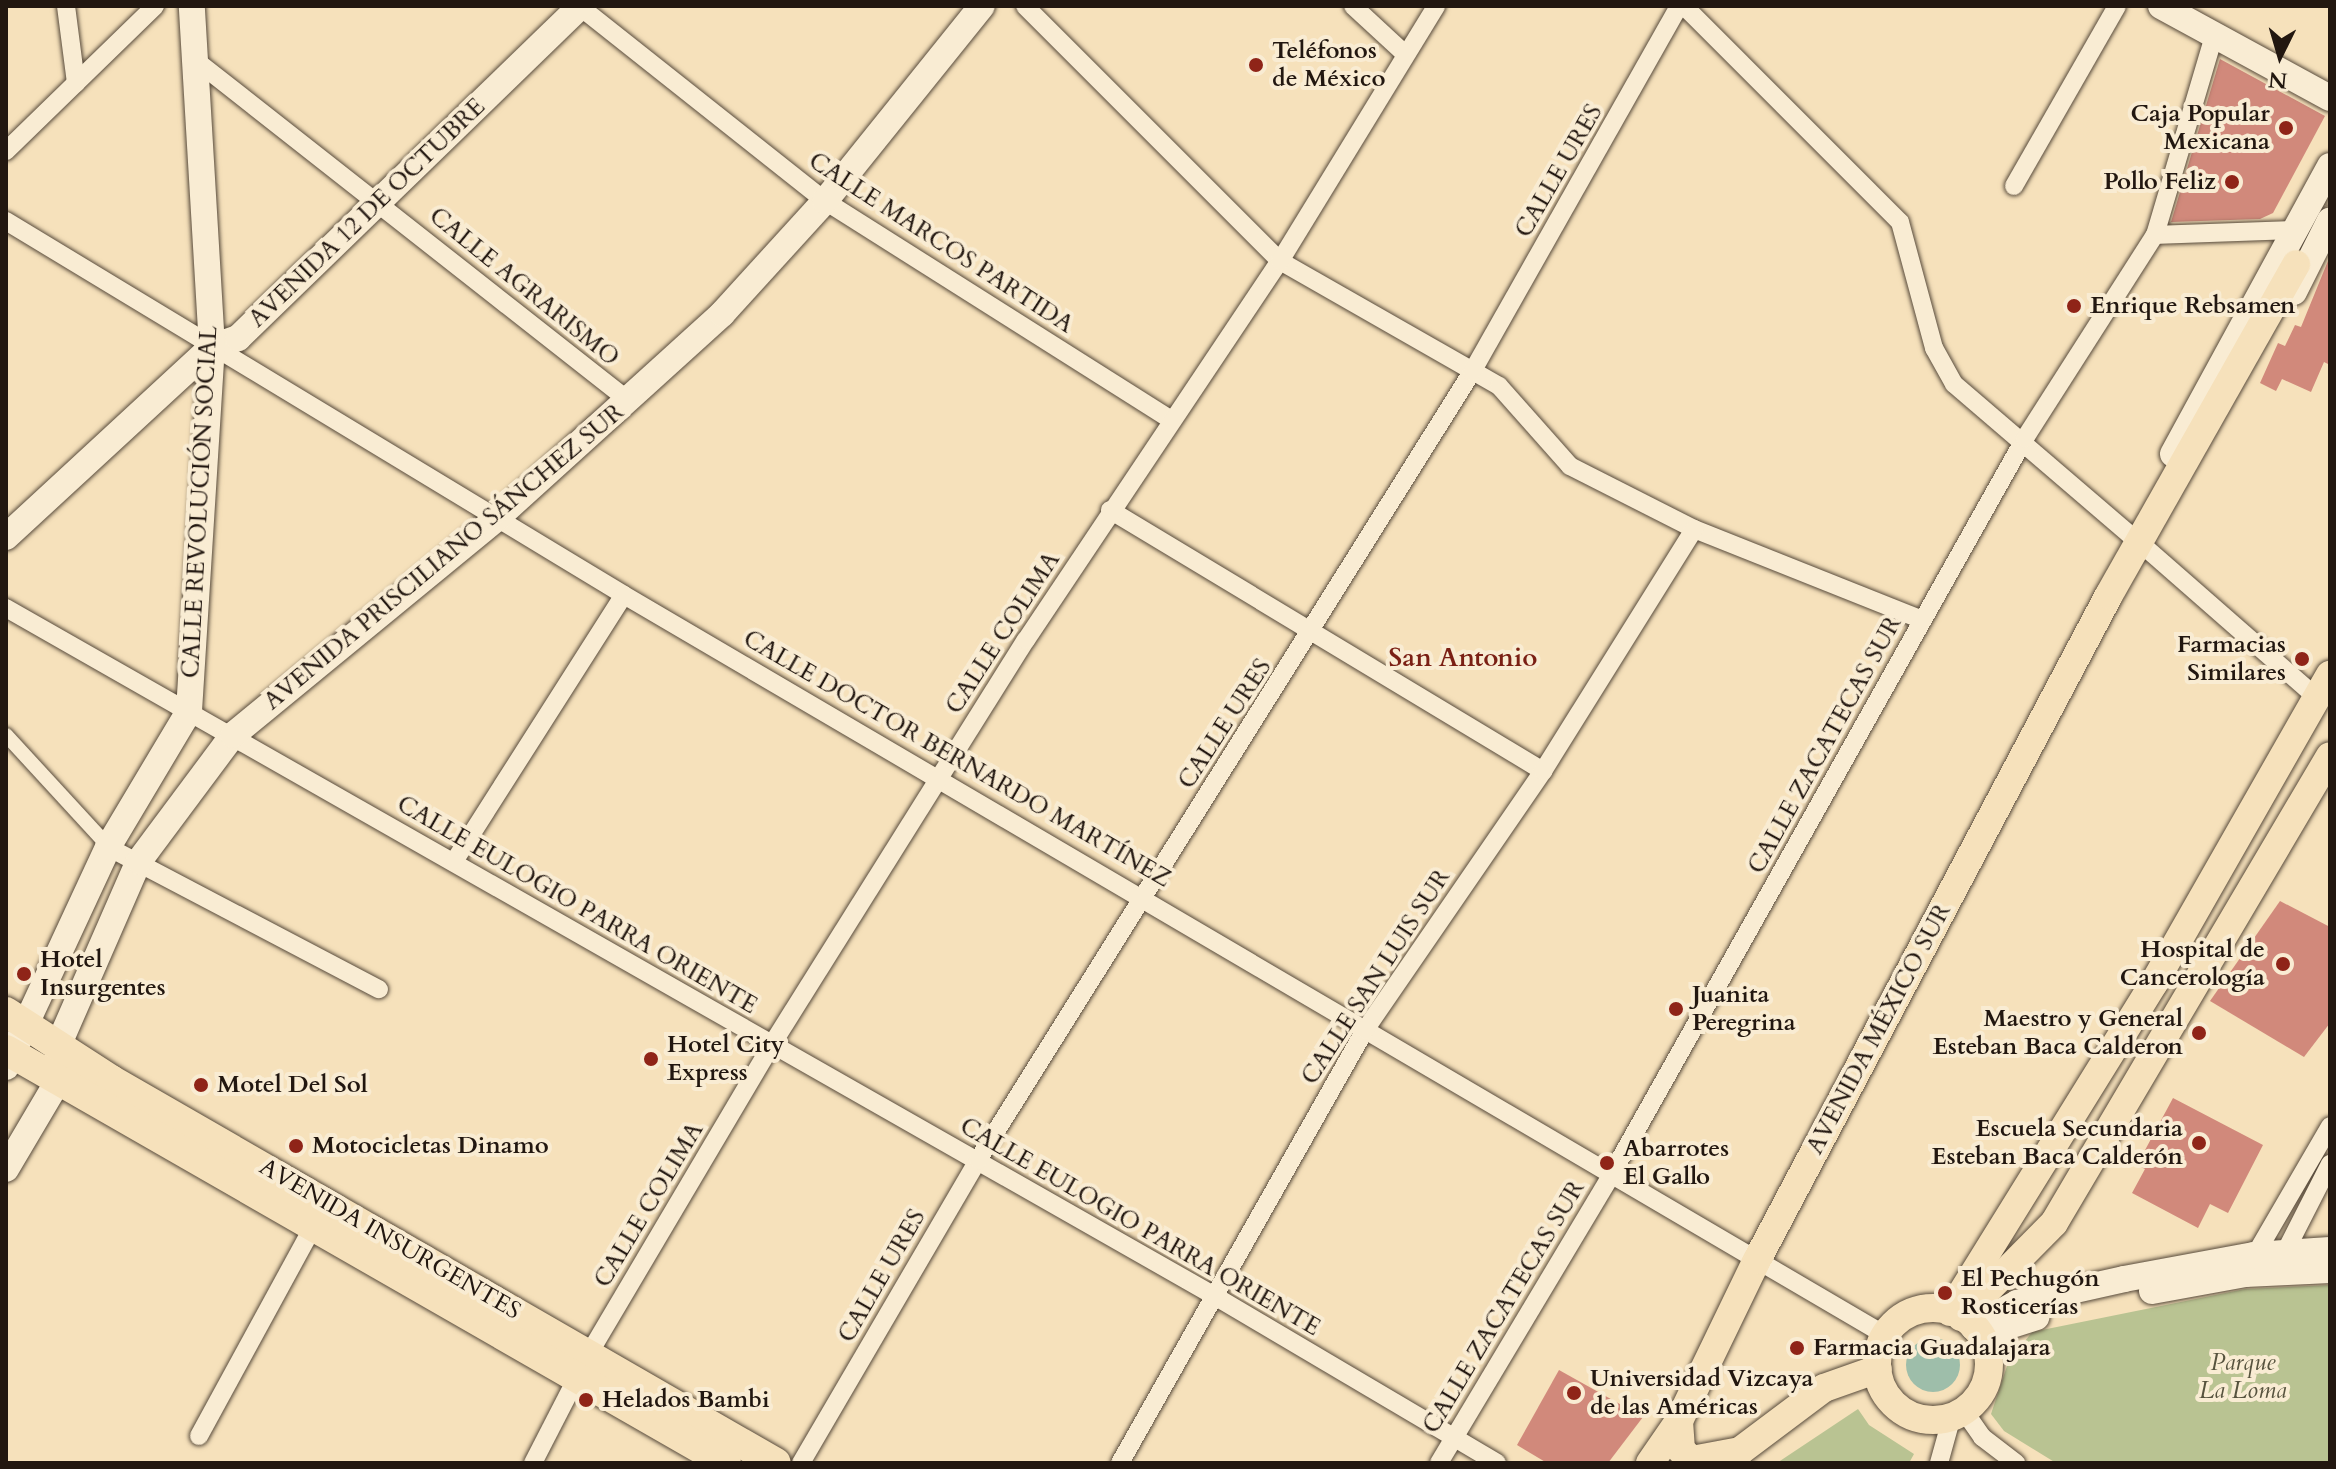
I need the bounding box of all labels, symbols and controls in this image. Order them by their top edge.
north arrow [2240,16,2320,96]
place label: Teléfonos de México [1272,37,1385,93]
marker: Teléfonos de México [1247,56,1265,74]
text: N [2267,64,2289,96]
street label: AVENIDA 12 DE OCTUBRE [243,93,491,333]
street label: CALLE URES [1509,99,1609,243]
place label: Caja Popular Mexicana [2130,100,2270,156]
marker: Caja Popular Mexicana [2277,119,2295,137]
street label: CALLE MARCOS PARTIDA [803,147,1079,339]
place label: Pollo Feliz [2104,168,2216,196]
marker: Pollo Feliz [2223,173,2241,191]
street label: CALLE AGRARISMO [423,202,625,372]
place label: Enrique Rebsamen [2090,292,2296,320]
marker: Enrique Rebsamen [2065,297,2083,315]
street label: CALLE REVOLUCIÓN SOCIAL [176,325,224,679]
street label: AVENIDA PRISCILIANO SÁNCHEZ SUR [258,398,630,716]
street label: CALLE COLIMA [940,547,1066,719]
street label: CALLE ZACATECAS SUR [1742,611,1908,879]
street label: CALLE DOCTOR BERNARDO MARTÍNEZ [738,624,1176,894]
place label: Farmacias Similares [2177,631,2286,687]
district label: San Antonio [1388,642,1538,674]
marker: Farmacias Similares [2293,650,2311,668]
street label: CALLE URES [1172,654,1278,794]
street label: CALLE EULOGIO PARRA ORIENTE [392,790,762,1020]
street label: CALLE SAN LUIS SUR [1296,864,1456,1090]
street label: AVENIDA MÉXICO SUR [1801,899,1957,1159]
place label: Hospital de Cancerología [2120,936,2265,992]
place label: Hotel Insurgentes [40,946,166,1002]
marker: Hospital de Cancerología [2272,953,2294,975]
marker: Hotel Insurgentes [15,965,33,983]
place label: Juanita Peregrina [1692,981,1796,1037]
marker: Juanita Peregrina [1667,1000,1685,1018]
place label: Maestro y General Esteban Baca Calderon [1933,1005,2183,1061]
marker: Maestro y General Esteban Baca Calderon [2190,1024,2208,1042]
place label: Hotel City Express [667,1031,784,1087]
marker: Hotel City Express [642,1050,660,1068]
place label: Motel Del Sol [217,1071,368,1099]
marker: Motel Del Sol [192,1076,210,1094]
street label: CALLE EULOGIO PARRA ORIENTE [955,1112,1325,1342]
place label: Escuela Secundaria Esteban Baca Calderón [1931,1115,2183,1171]
street label: CALLE COLIMA [588,1117,710,1293]
place label: Motocicletas Dinamo [312,1132,549,1160]
marker: Escuela Secundaria Esteban Baca Calderón [2190,1134,2208,1152]
place label: Abarrotes El Gallo [1623,1135,1729,1191]
marker: Motocicletas Dinamo [287,1137,305,1155]
street label: AVENIDA INSURGENTES [254,1152,526,1326]
marker: Abarrotes El Gallo [1598,1154,1616,1172]
street label: CALLE ZACATECAS SUR [1417,1175,1591,1439]
street label: CALLE URES [832,1204,932,1348]
place label: El Pechugón Rosticerías [1961,1265,2100,1321]
marker: El Pechugón Rosticerías [1936,1284,1954,1302]
place label: Farmacia Guadalajara [1813,1334,2051,1362]
marker: Farmacia Guadalajara [1788,1339,1806,1357]
park label: Parque La Loma [2199,1349,2287,1405]
place label: Universidad Vizcaya de las Américas [1590,1365,1813,1421]
marker: Universidad Vizcaya de las Américas [1565,1384,1583,1402]
place label: Helados Bambi [602,1386,770,1414]
marker: Helados Bambi [577,1391,595,1409]

